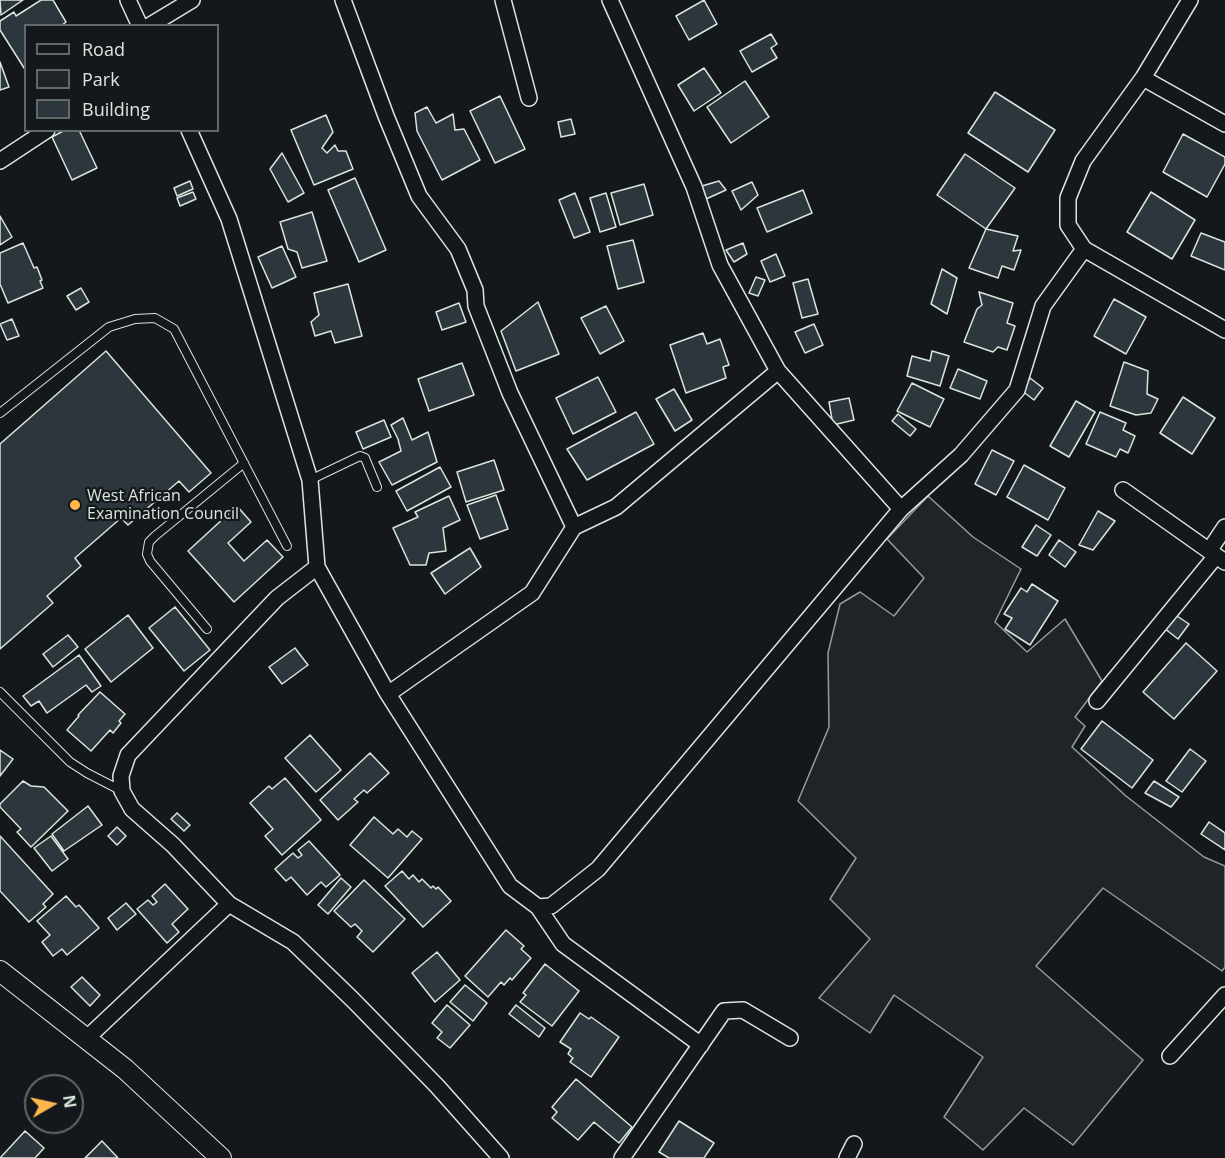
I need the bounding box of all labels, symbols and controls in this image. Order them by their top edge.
legend [24,24,219,132]
text: Road [82,37,125,61]
text: Park [82,67,120,91]
text: Building [82,97,150,121]
place label: West African Examination Council [87,486,239,524]
marker: West African Examination Council [68,498,82,512]
north arrow [24,1074,84,1134]
text: N [58,1093,82,1110]

